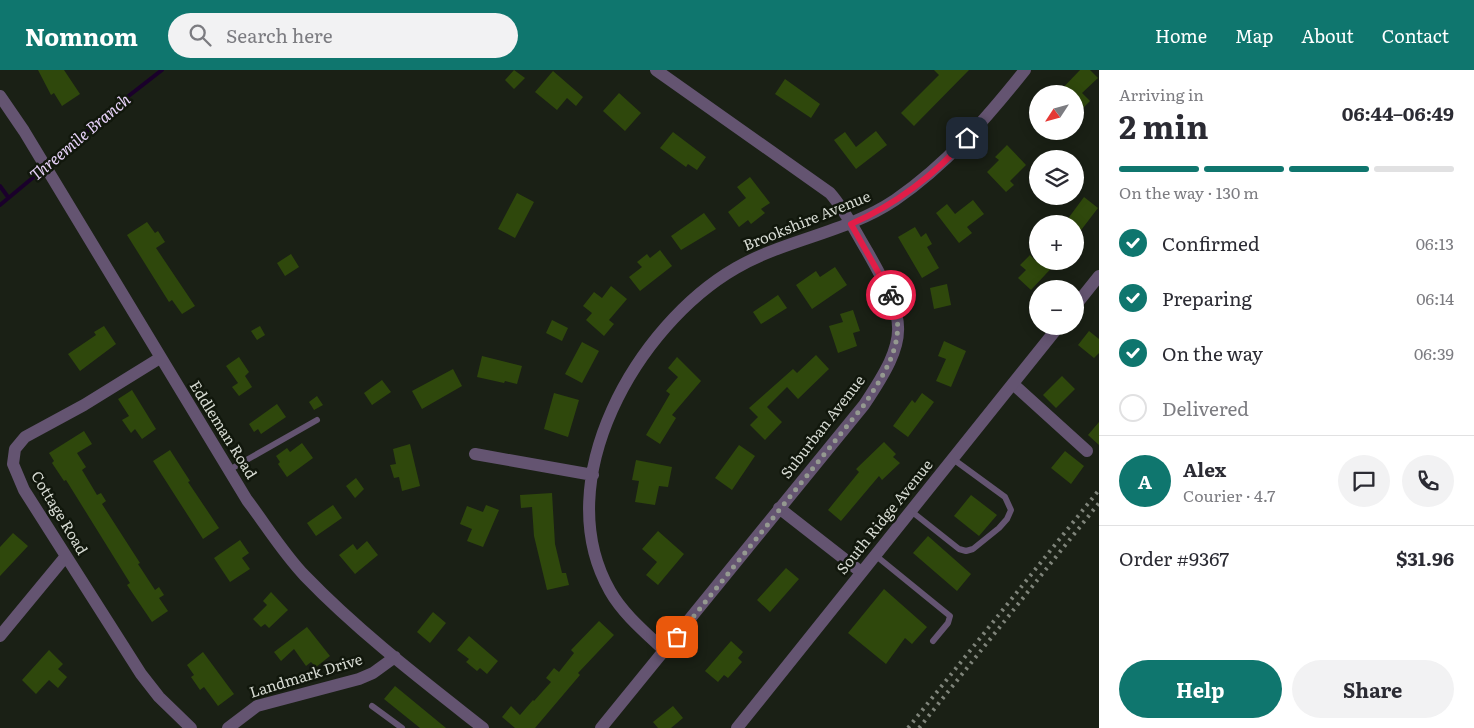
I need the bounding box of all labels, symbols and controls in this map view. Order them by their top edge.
search box [168,13,518,58]
text: Nomnom [25,18,138,53]
icon: search [186,21,214,49]
text: Search here [226,21,333,49]
text: Home [1155,22,1207,49]
text: Map [1235,22,1273,49]
text: About [1301,22,1354,49]
text: Contact [1382,22,1449,49]
text: Arriving in [1119,82,1204,106]
north arrow [1029,85,1084,140]
map controls [1029,85,1084,335]
water label: Threemile Branch [24,87,135,186]
text: 06:44–06:49 [1342,99,1454,127]
text: 2 min [1119,101,1208,149]
pin [946,117,988,159]
icon: home [953,124,981,152]
button: layers [1029,150,1084,205]
text: On the way · 130 m [1119,180,1259,204]
street label: Brookshire Avenue [739,183,874,256]
button: + [1029,215,1084,270]
icon: check [1119,229,1147,257]
text: Confirmed [1162,229,1260,257]
text: 06:13 [1416,231,1454,255]
courier [866,270,916,320]
button: − [1029,280,1084,335]
icon: bike [877,281,905,309]
icon: check [1119,284,1147,312]
text: Preparing [1162,284,1252,312]
text: 06:14 [1416,286,1454,310]
icon: check [1119,339,1147,367]
text: On the way [1162,339,1263,367]
text: 06:39 [1414,341,1454,365]
street label: Suburban Avenue [774,369,870,483]
street label: Eddleman Road [185,376,264,483]
text: Delivered [1162,394,1249,422]
street label: South Ridge Avenue [830,453,938,579]
text: Alex [1183,455,1226,483]
button: chat [1338,455,1390,507]
button: phone [1402,455,1454,507]
street label: Cottage Road [26,466,94,559]
text: A [1138,467,1152,495]
text: Courier · 4.7 [1183,483,1275,507]
text: Order #9367 [1119,544,1229,572]
text: $31.96 [1396,544,1454,572]
pin [656,616,698,658]
icon: bag [663,623,691,651]
street label: Landmark Drive [246,646,365,703]
button: Help [1119,660,1282,718]
button: Share [1292,660,1454,718]

